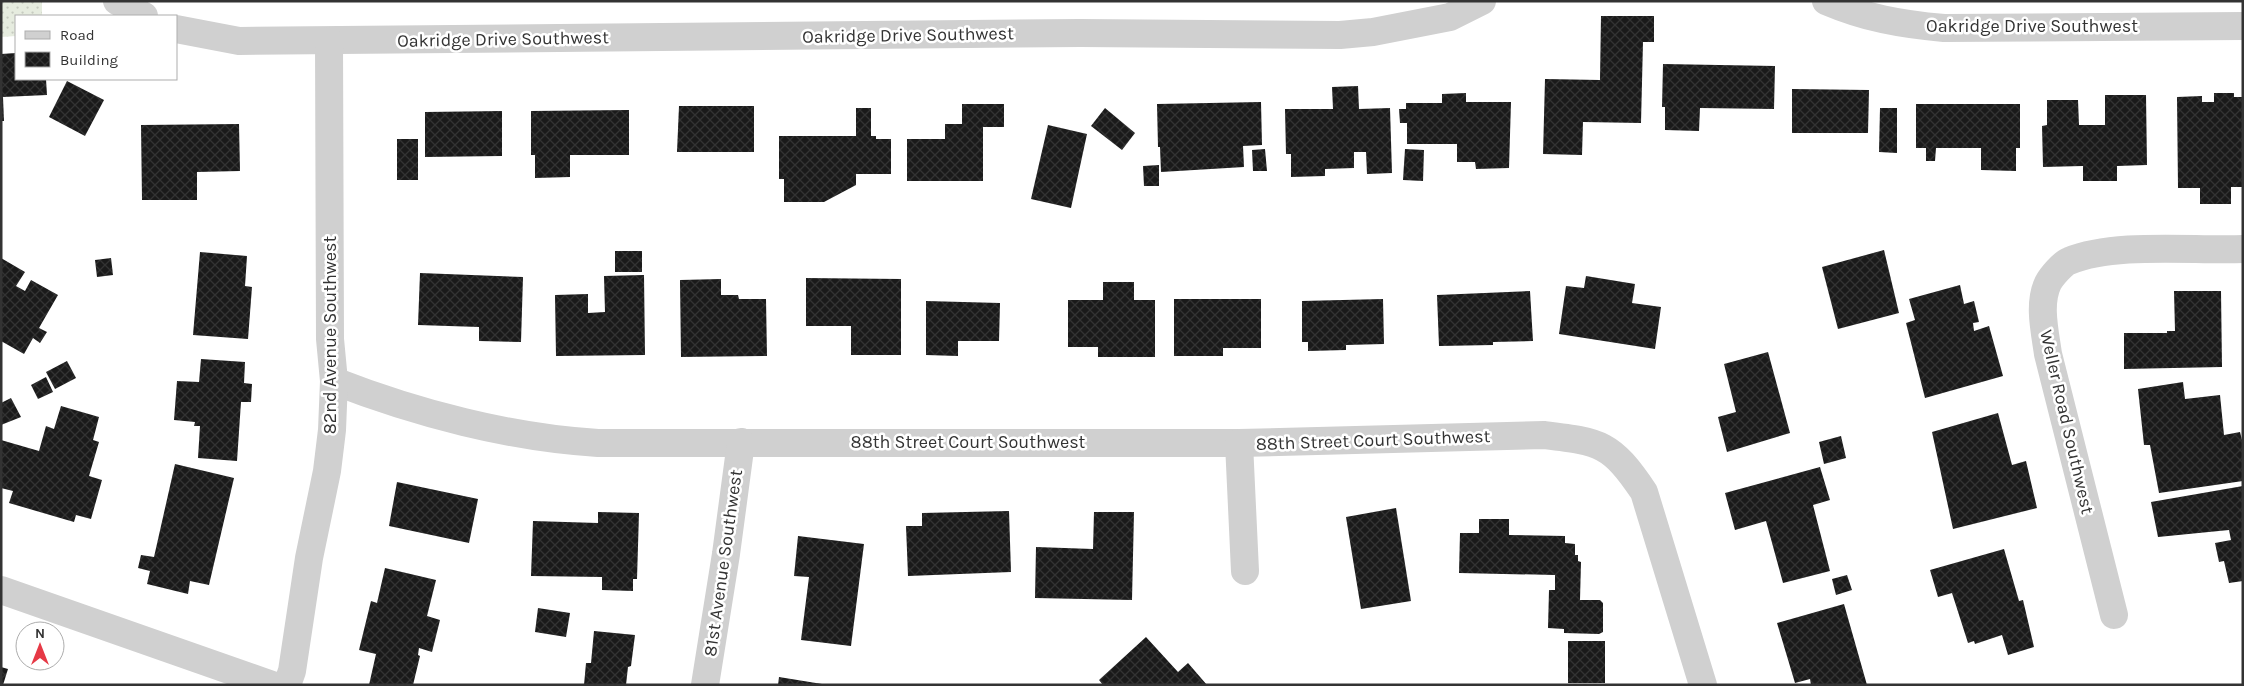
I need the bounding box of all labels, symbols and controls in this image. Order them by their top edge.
legend [15,15,178,80]
street label: Oakridge Drive Southwest [1926,15,2138,37]
street label: Oakridge Drive Southwest [802,22,1014,48]
text: Road [60,26,95,44]
street label: Oakridge Drive Southwest [397,26,609,52]
text: Building [60,51,118,69]
street label: 82nd Avenue Southwest [319,235,341,434]
street label: Weller Road Southwest [2035,328,2099,516]
street label: 88th Street Court Southwest [1255,425,1491,455]
street label: 88th Street Court Southwest [851,431,1086,453]
street label: 81st Avenue Southwest [699,468,747,658]
north arrow [15,621,65,671]
text: N [35,625,45,642]

